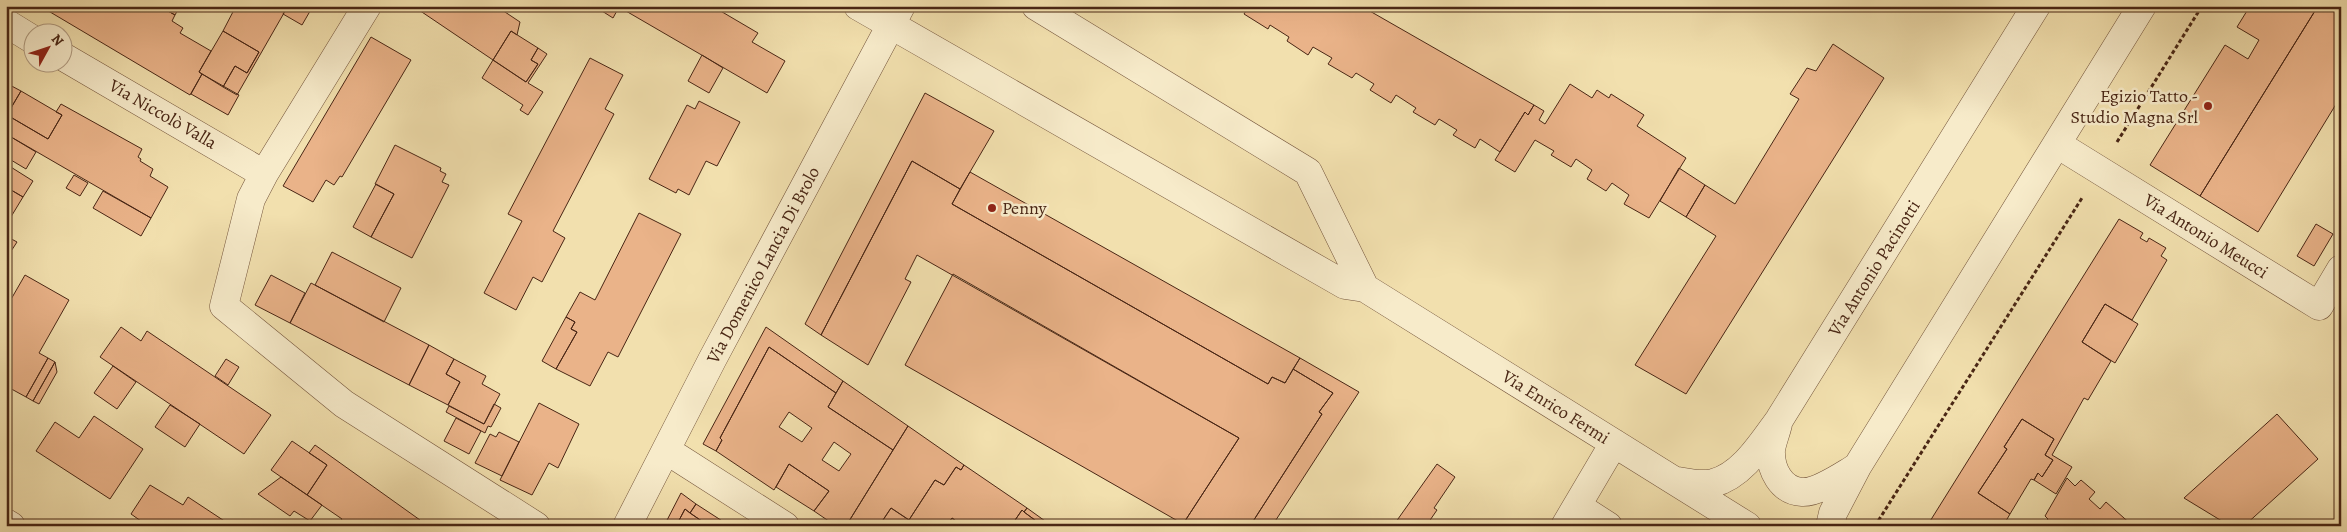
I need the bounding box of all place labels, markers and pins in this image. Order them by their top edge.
place label: Egizio Tatto - Studio Magna Srl [2071,84,2199,129]
marker: Egizio Tatto - Studio Magna Srl [2202,100,2214,112]
place label: Penny [1002,196,1048,220]
marker: Penny [986,202,998,214]

